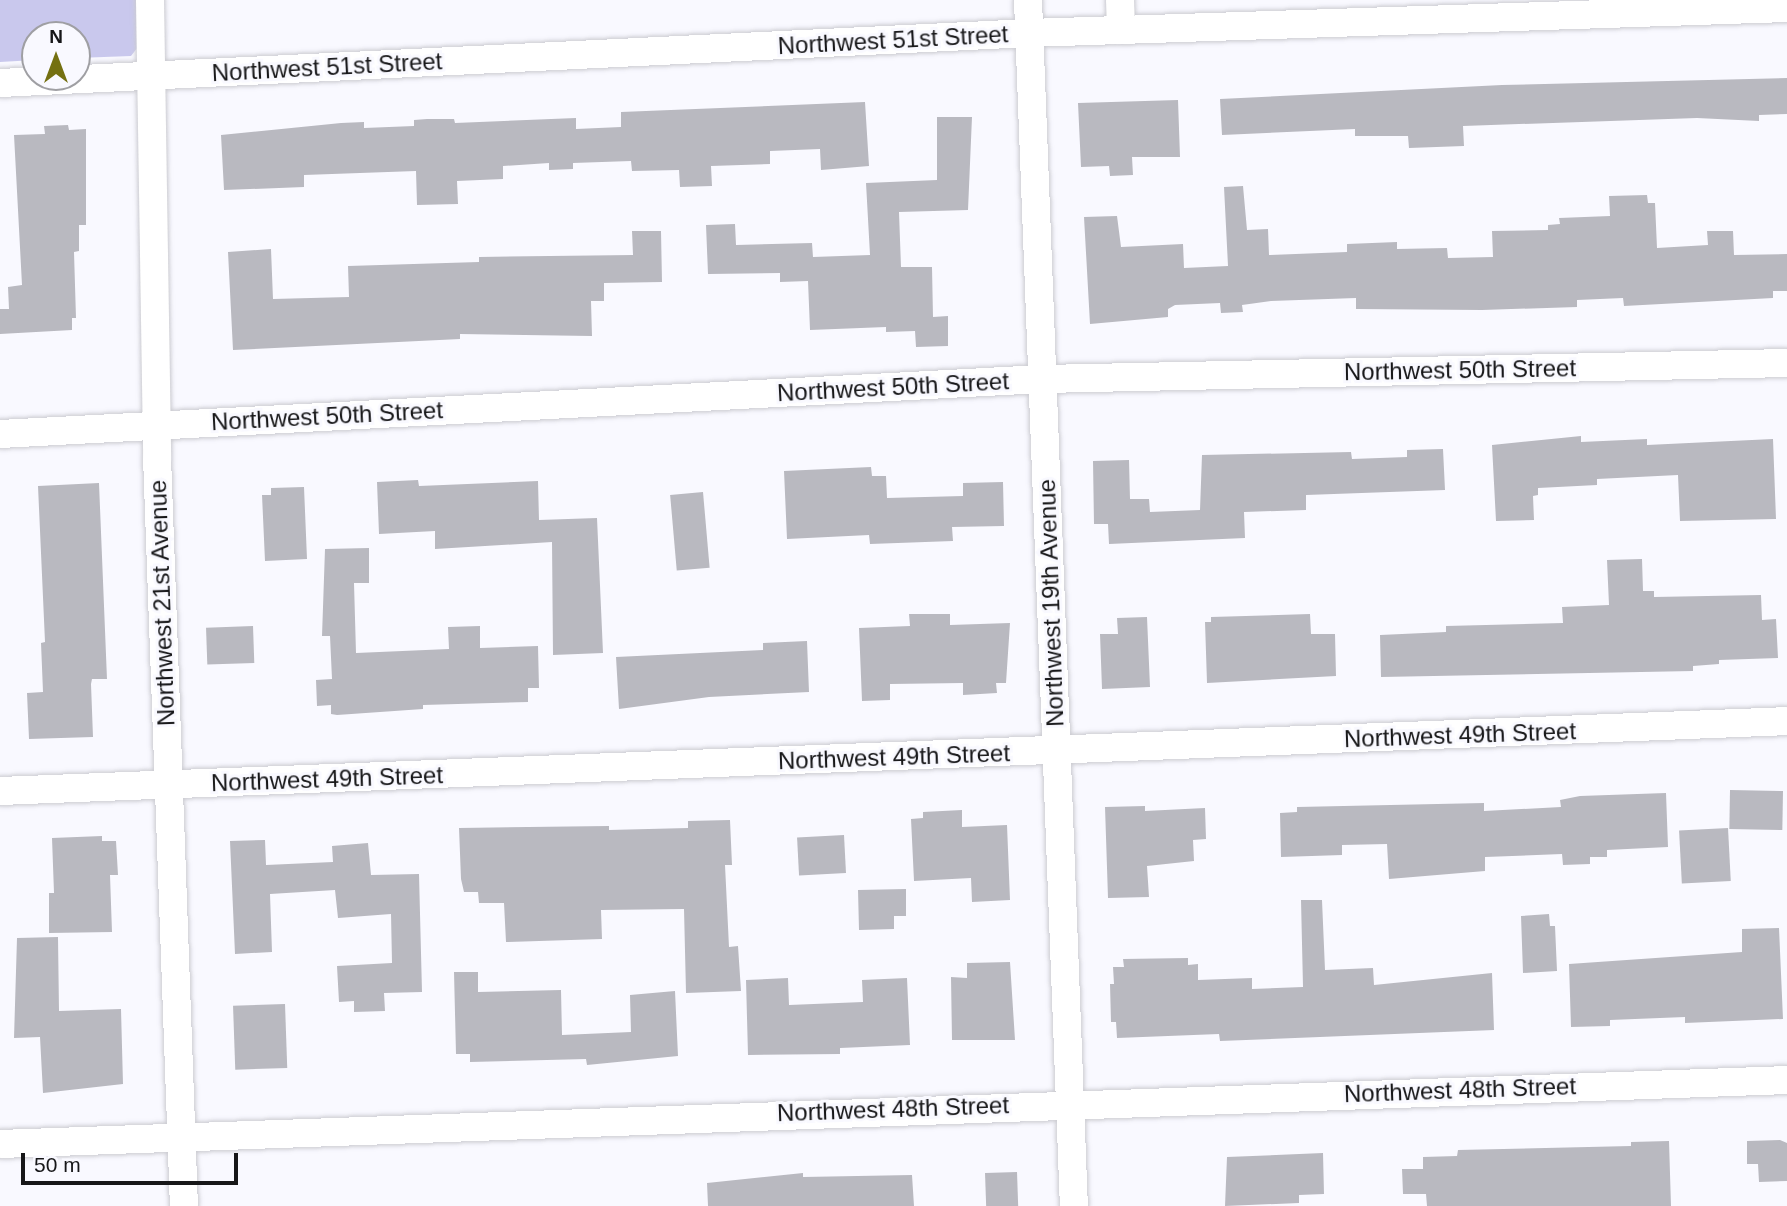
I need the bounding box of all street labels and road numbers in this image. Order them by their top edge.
street label: Northwest 51st Street [777,20,1009,60]
street label: Northwest 51st Street [211,47,443,87]
street label: Northwest 50th Street [1344,354,1576,386]
street label: Northwest 50th Street [776,367,1010,407]
street label: Northwest 50th Street [210,396,444,436]
street label: Northwest 19th Avenue [1032,478,1070,728]
street label: Northwest 21st Avenue [143,479,181,727]
street label: Northwest 49th Street [1344,717,1576,753]
street label: Northwest 49th Street [778,739,1010,775]
street label: Northwest 49th Street [211,761,443,797]
street label: Northwest 48th Street [1344,1072,1576,1108]
street label: Northwest 48th Street [777,1091,1009,1127]

